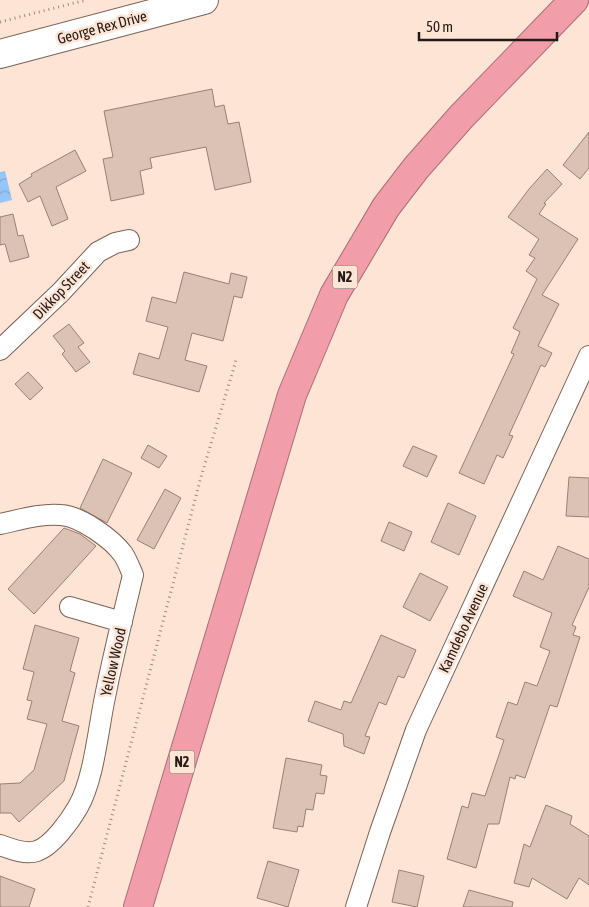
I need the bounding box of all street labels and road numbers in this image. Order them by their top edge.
street label: George Rex Drive [55,7,149,47]
street label: Dikkop Street [29,258,93,322]
road number: N2 [332,266,358,288]
street label: Kamdebo Avenue [435,581,491,675]
street label: Yellow Wood [97,626,129,698]
road number: N2 [170,750,194,774]

